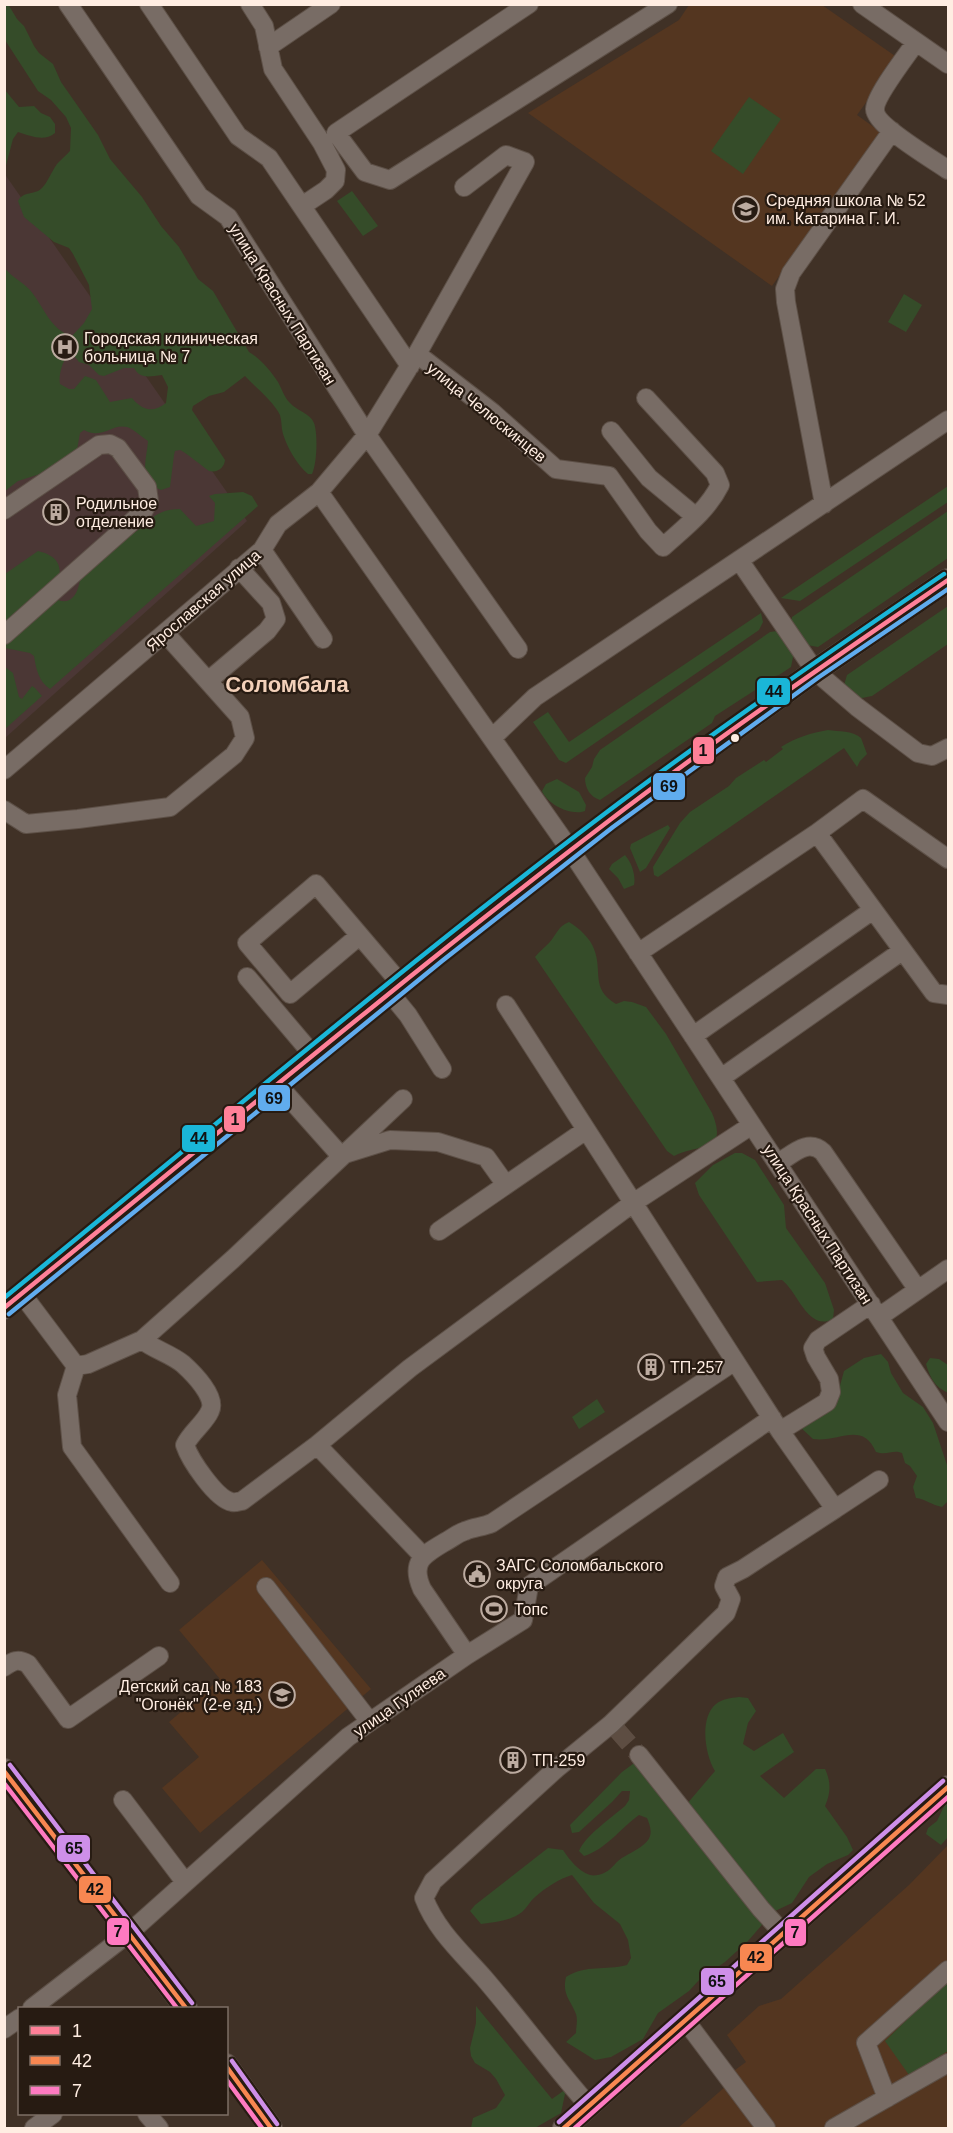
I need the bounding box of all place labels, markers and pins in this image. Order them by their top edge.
place label: Средняя школа № 52 им. Катарина Г. И. [766,192,926,227]
school or university icon: Средняя школа № 52 им. Катарина Г. И. [731,194,761,224]
place label: Городская клиническая больница № 7 [84,330,258,365]
hospital icon: Городская клиническая больница № 7 [50,332,80,362]
place label: Родильное отделение [76,495,157,530]
building icon: Родильное отделение [41,497,71,527]
unlabelled marker [729,732,741,744]
building icon: ТП-257 [636,1352,666,1382]
place label: ТП-257 [670,1359,723,1376]
place label: ЗАГС Соломбальского округа [496,1557,664,1592]
public building icon: ЗАГС Соломбальского округа [462,1559,492,1589]
sports icon: Топс [479,1594,509,1624]
place label: Топс [514,1601,548,1618]
place label: Детский сад № 183 "Огонёк" (2-е зд.) [119,1678,262,1713]
school or university icon: Детский сад № 183 "Огонёк" (2-е зд.) [267,1680,297,1710]
building icon: ТП-259 [498,1745,528,1775]
place label: ТП-259 [532,1752,585,1769]

